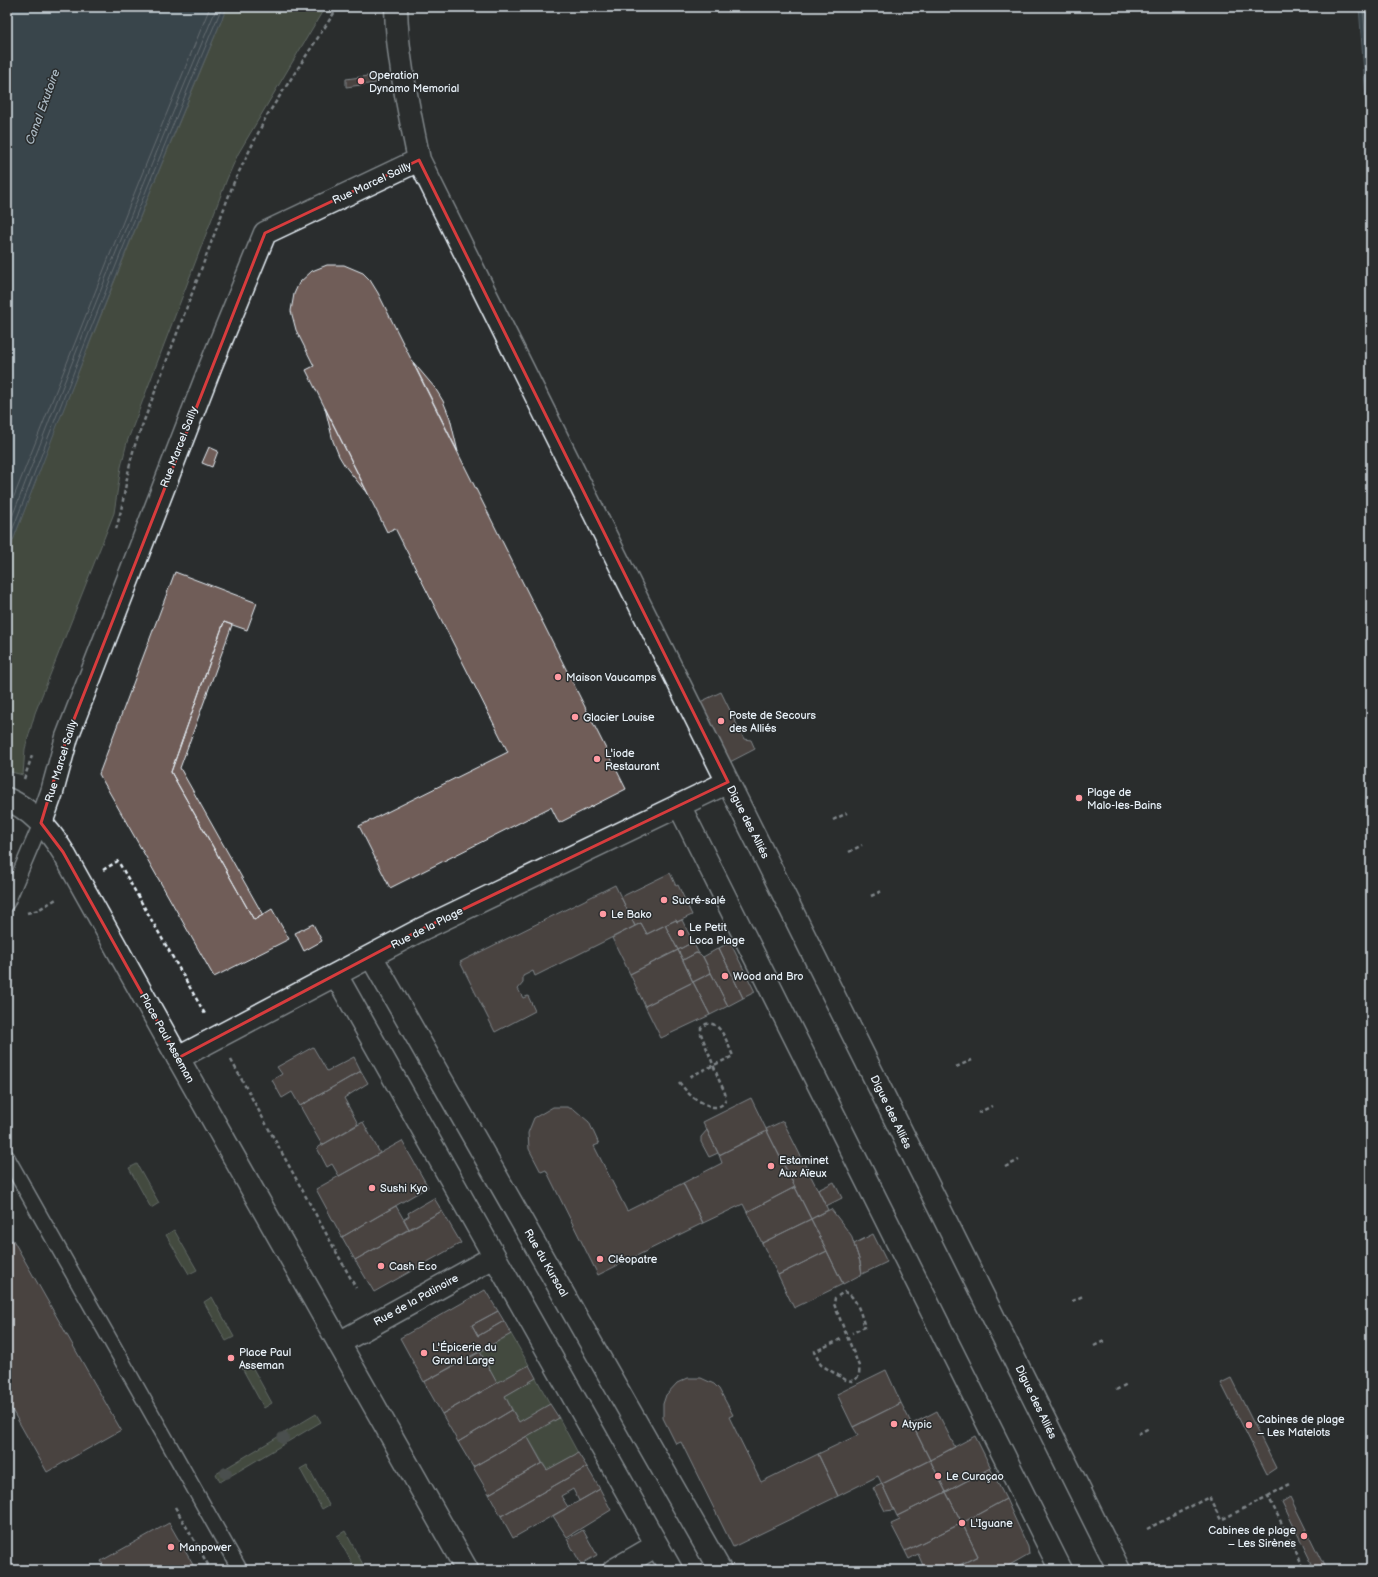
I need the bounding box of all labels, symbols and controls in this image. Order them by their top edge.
water label: Canal Exutoire [22,67,64,147]
place label: Operation Dynamo Memorial [369,69,459,95]
marker: Operation Dynamo Memorial [356,76,366,86]
street label: Rue Marcel Sailly [330,159,414,207]
street label: Rue Marcel Sailly [158,405,200,489]
place label: Maison Vaucamps [566,671,657,684]
marker: Maison Vaucamps [553,672,563,682]
place label: Poste de Secours des Alliés [729,709,817,735]
place label: Glacier Louise [583,711,655,724]
marker: Glacier Louise [570,712,580,722]
marker: Poste de Secours des Alliés [716,716,726,726]
street label: Rue Marcel Sailly [42,718,80,804]
place label: L'iode Restaurant [605,747,660,773]
marker: L'iode Restaurant [592,754,602,764]
street label: Digue des Alliés [724,783,772,861]
place label: Plage de Malo-les-Bains [1087,786,1162,812]
marker: Plage de Malo-les-Bains [1074,793,1084,803]
place label: Sucré-salé [672,894,726,907]
marker: Sucré-salé [659,895,669,905]
street label: Rue de la Plage [389,904,466,952]
place label: Le Bako [611,908,652,921]
marker: Le Bako [598,909,608,919]
place label: Le Petit Loca Plage [689,921,745,947]
marker: Le Petit Loca Plage [676,928,686,938]
place label: Wood and Bro [733,970,803,983]
marker: Wood and Bro [720,971,730,981]
street label: Place Paul Asseman [137,991,197,1085]
street label: Digue des Alliés [868,1073,915,1151]
place label: Estaminet Aux Aïeux [779,1154,829,1180]
marker: Estaminet Aux Aïeux [766,1161,776,1171]
place label: Sushi Kyo [380,1182,428,1195]
marker: Sushi Kyo [367,1183,377,1193]
street label: Rue du Kursaal [521,1227,571,1299]
place label: Cléopatre [608,1253,658,1266]
marker: Cléopatre [595,1254,605,1264]
place label: Cash Eco [389,1260,437,1273]
marker: Cash Eco [376,1261,386,1271]
street label: Rue de la Patinoire [371,1271,461,1329]
place label: L'Épicerie du Grand Large [432,1340,497,1367]
place label: Place Paul Asseman [239,1346,291,1372]
marker: L'Épicerie du Grand Large [419,1348,429,1358]
marker: Place Paul Asseman [226,1353,236,1363]
street label: Digue des Alliés [1013,1363,1060,1441]
place label: Cabines de plage – Les Matelots [1257,1413,1345,1439]
place label: Atypic [902,1418,932,1431]
marker: Atypic [889,1419,899,1429]
marker: Cabines de plage – Les Matelots [1244,1420,1254,1430]
place label: Le Curaçao [946,1470,1004,1483]
marker: Le Curaçao [933,1471,943,1481]
place label: L'Iguane [970,1517,1013,1530]
marker: L'Iguane [957,1518,967,1528]
place label: Cabines de plage – Les Sirènes [1208,1524,1297,1550]
marker: Cabines de plage – Les Sirènes [1299,1531,1309,1541]
place label: Manpower [179,1541,232,1554]
marker: Manpower [166,1542,176,1552]

